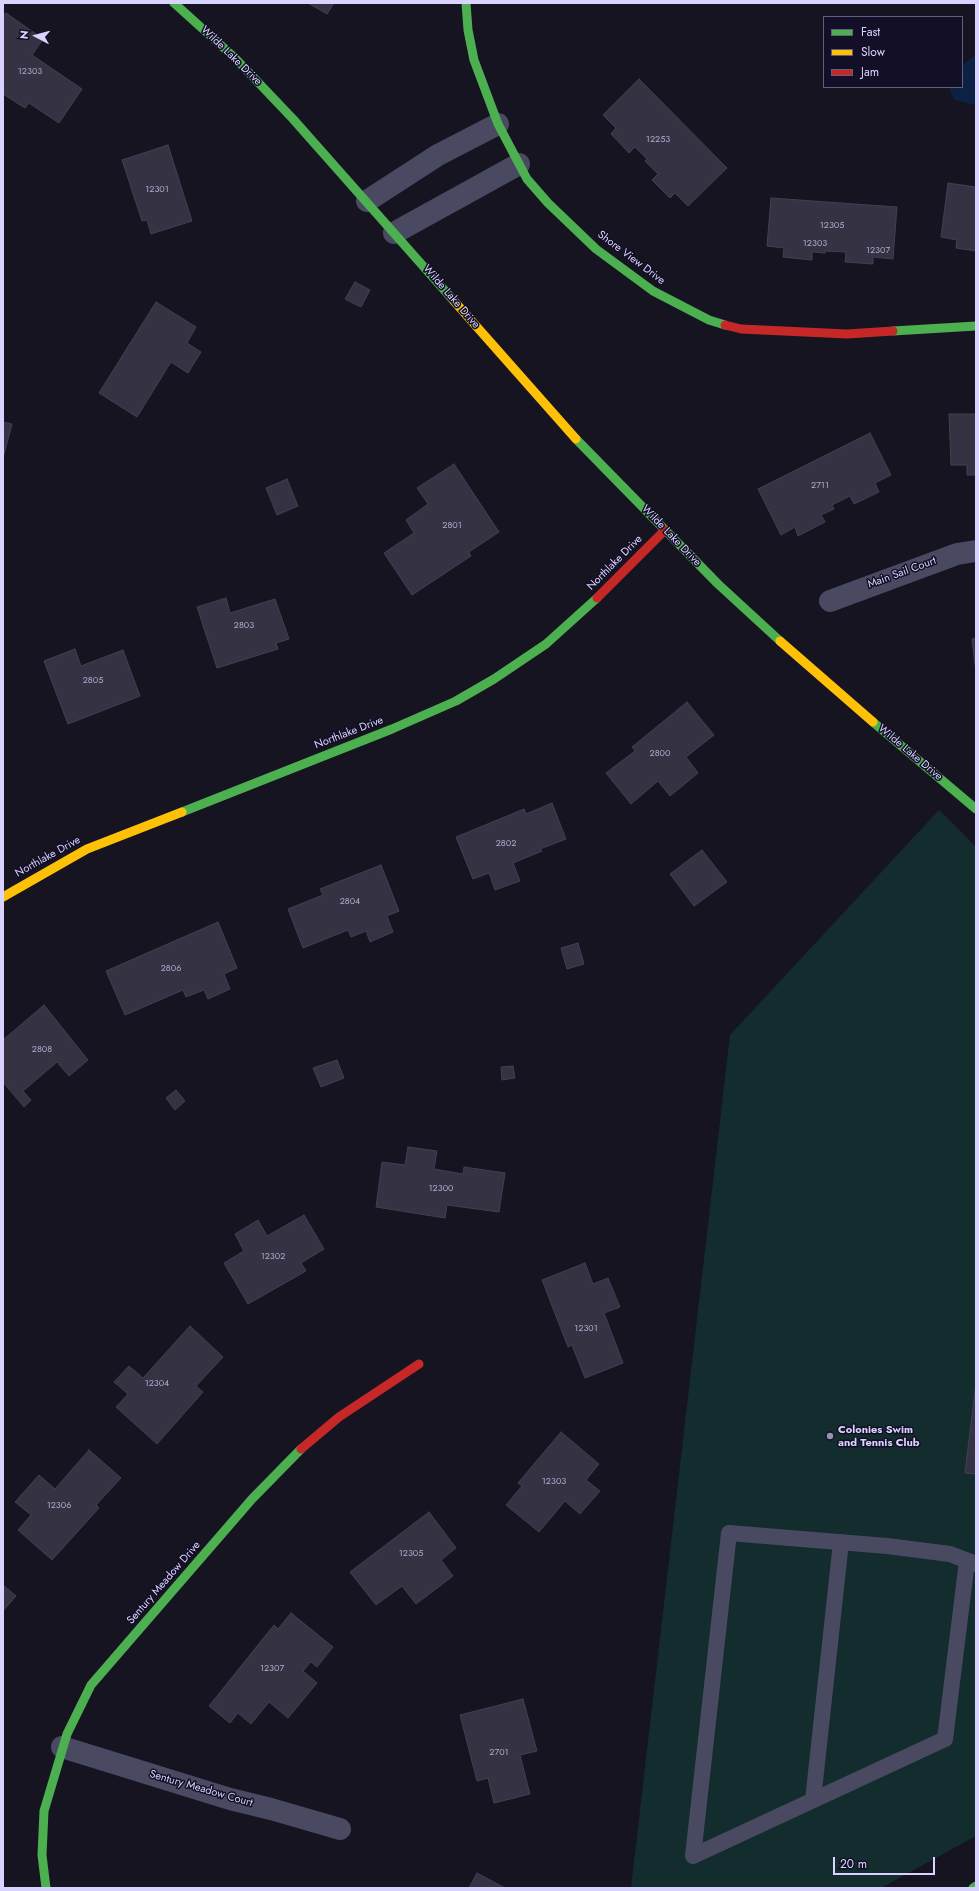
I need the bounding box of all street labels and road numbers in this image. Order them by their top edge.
street label: Wilde Lake Drive [198,24,264,88]
street label: Shore View Drive [595,228,667,288]
street label: Wilde Lake Drive [420,263,482,331]
street label: Wilde Lake Drive [639,503,703,569]
street label: Northlake Drive [585,533,645,593]
street label: Main Sail Court [866,555,938,591]
street label: Northlake Drive [313,714,385,752]
street label: Wilde Lake Drive [875,722,945,784]
street label: Northlake Drive [13,834,83,880]
street label: Sentury Meadow Drive [124,1539,204,1627]
street label: Sentury Meadow Court [148,1768,254,1810]

